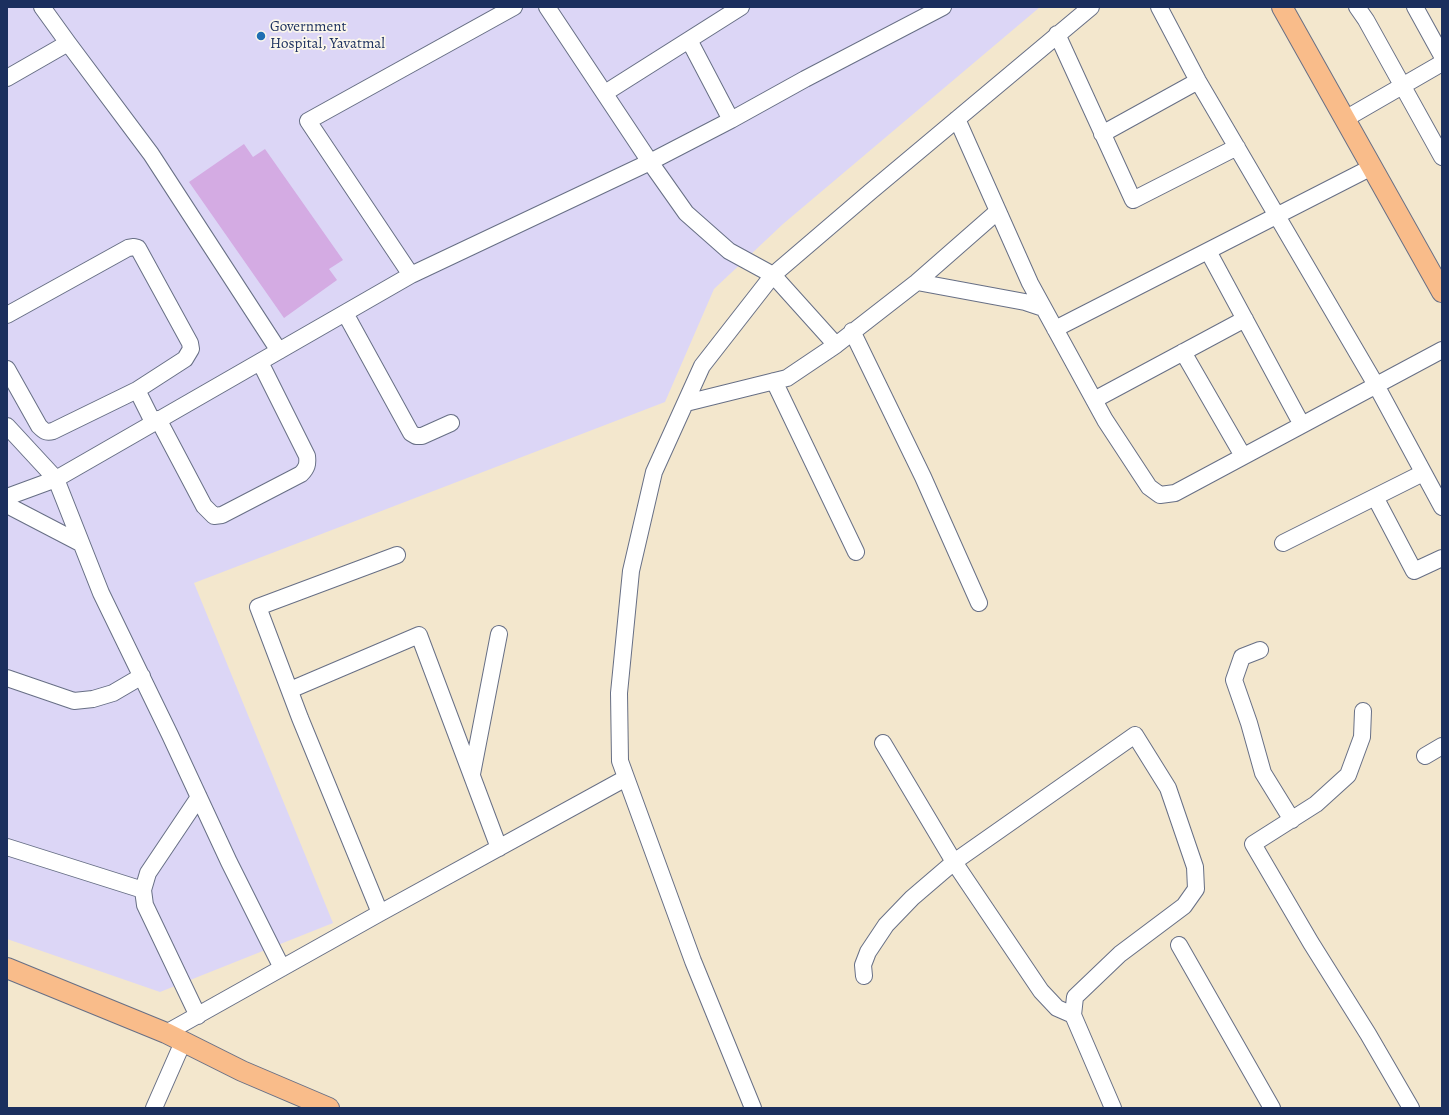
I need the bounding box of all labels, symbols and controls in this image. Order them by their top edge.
place label: Government Hospital, Yavatmal [270,18,385,53]
marker: Government Hospital, Yavatmal [255,30,267,42]

